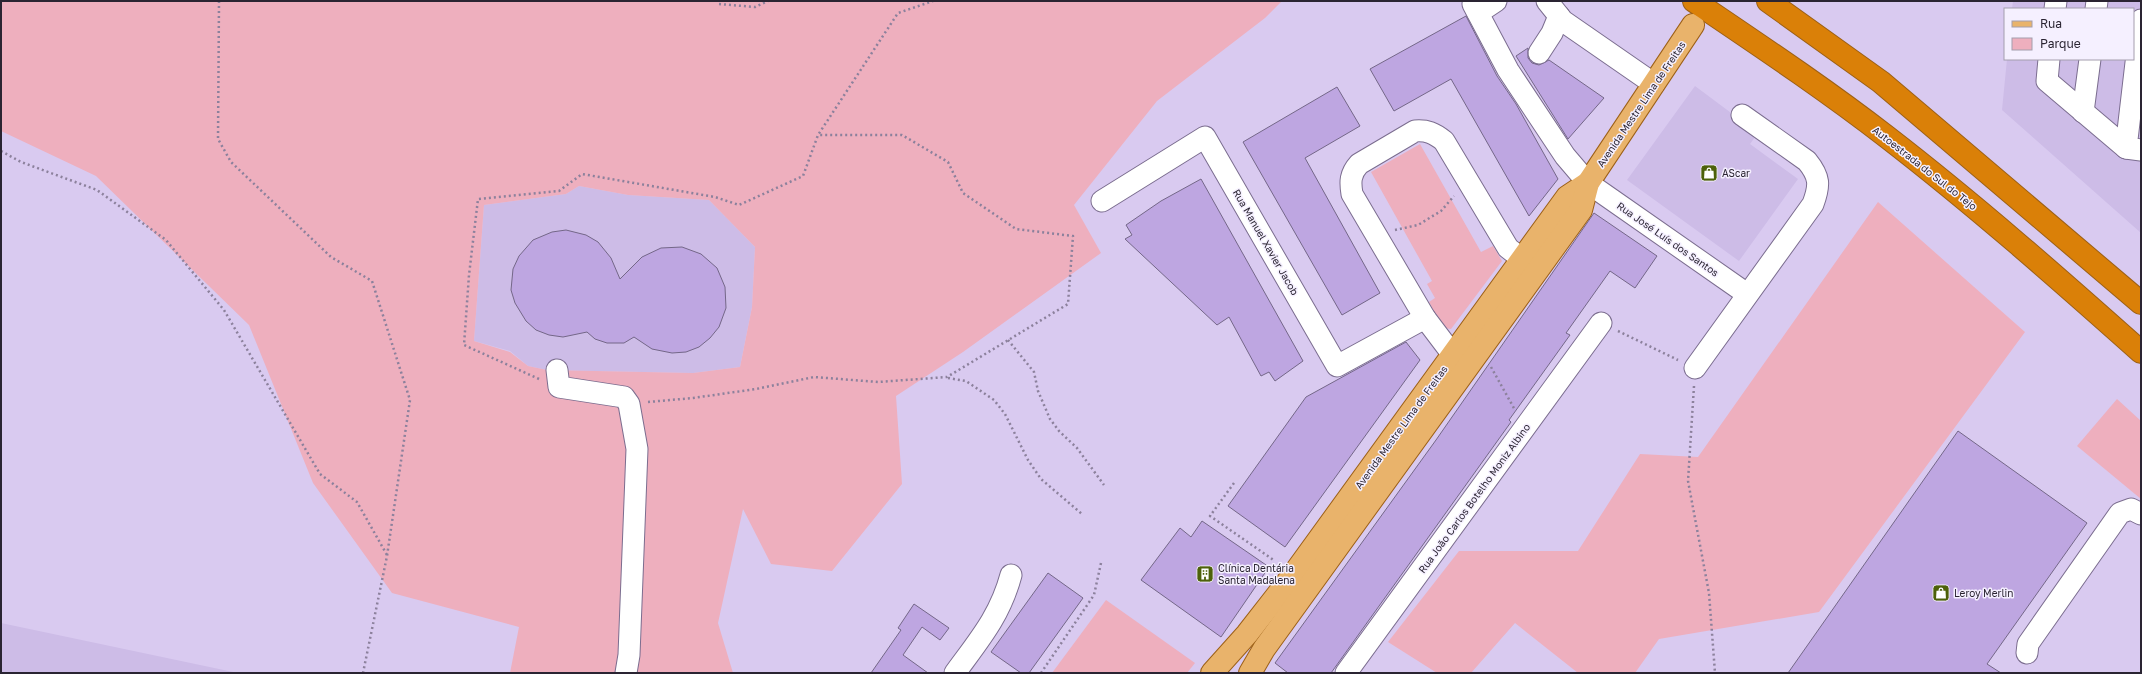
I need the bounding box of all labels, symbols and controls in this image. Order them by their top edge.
legend [2004,8,2134,60]
text: Rua [2040,16,2062,31]
text: Parque [2040,36,2081,51]
street label: Avenida Mestre Lima de Freitas [1594,39,1688,169]
street label: Autoestrada do Sul do Tejo [1871,124,1979,212]
shop icon: AScar [1699,163,1719,183]
place label: AScar [1722,167,1750,179]
street label: Rua Manuel Xavier Jacob [1231,187,1301,297]
street label: Rua José Luís dos Santos [1615,199,1721,279]
street label: Avenida Mestre Lima de Freitas [1352,363,1450,491]
street label: Rua João Carlos Botelho Moniz Albino [1416,421,1532,575]
place label: Clínica Dentária Santa Madalena [1218,562,1295,586]
building icon: Clínica Dentária Santa Madalena [1195,564,1215,584]
shop icon: Leroy Merlin [1931,583,1951,603]
place label: Leroy Merlin [1954,587,2013,599]

